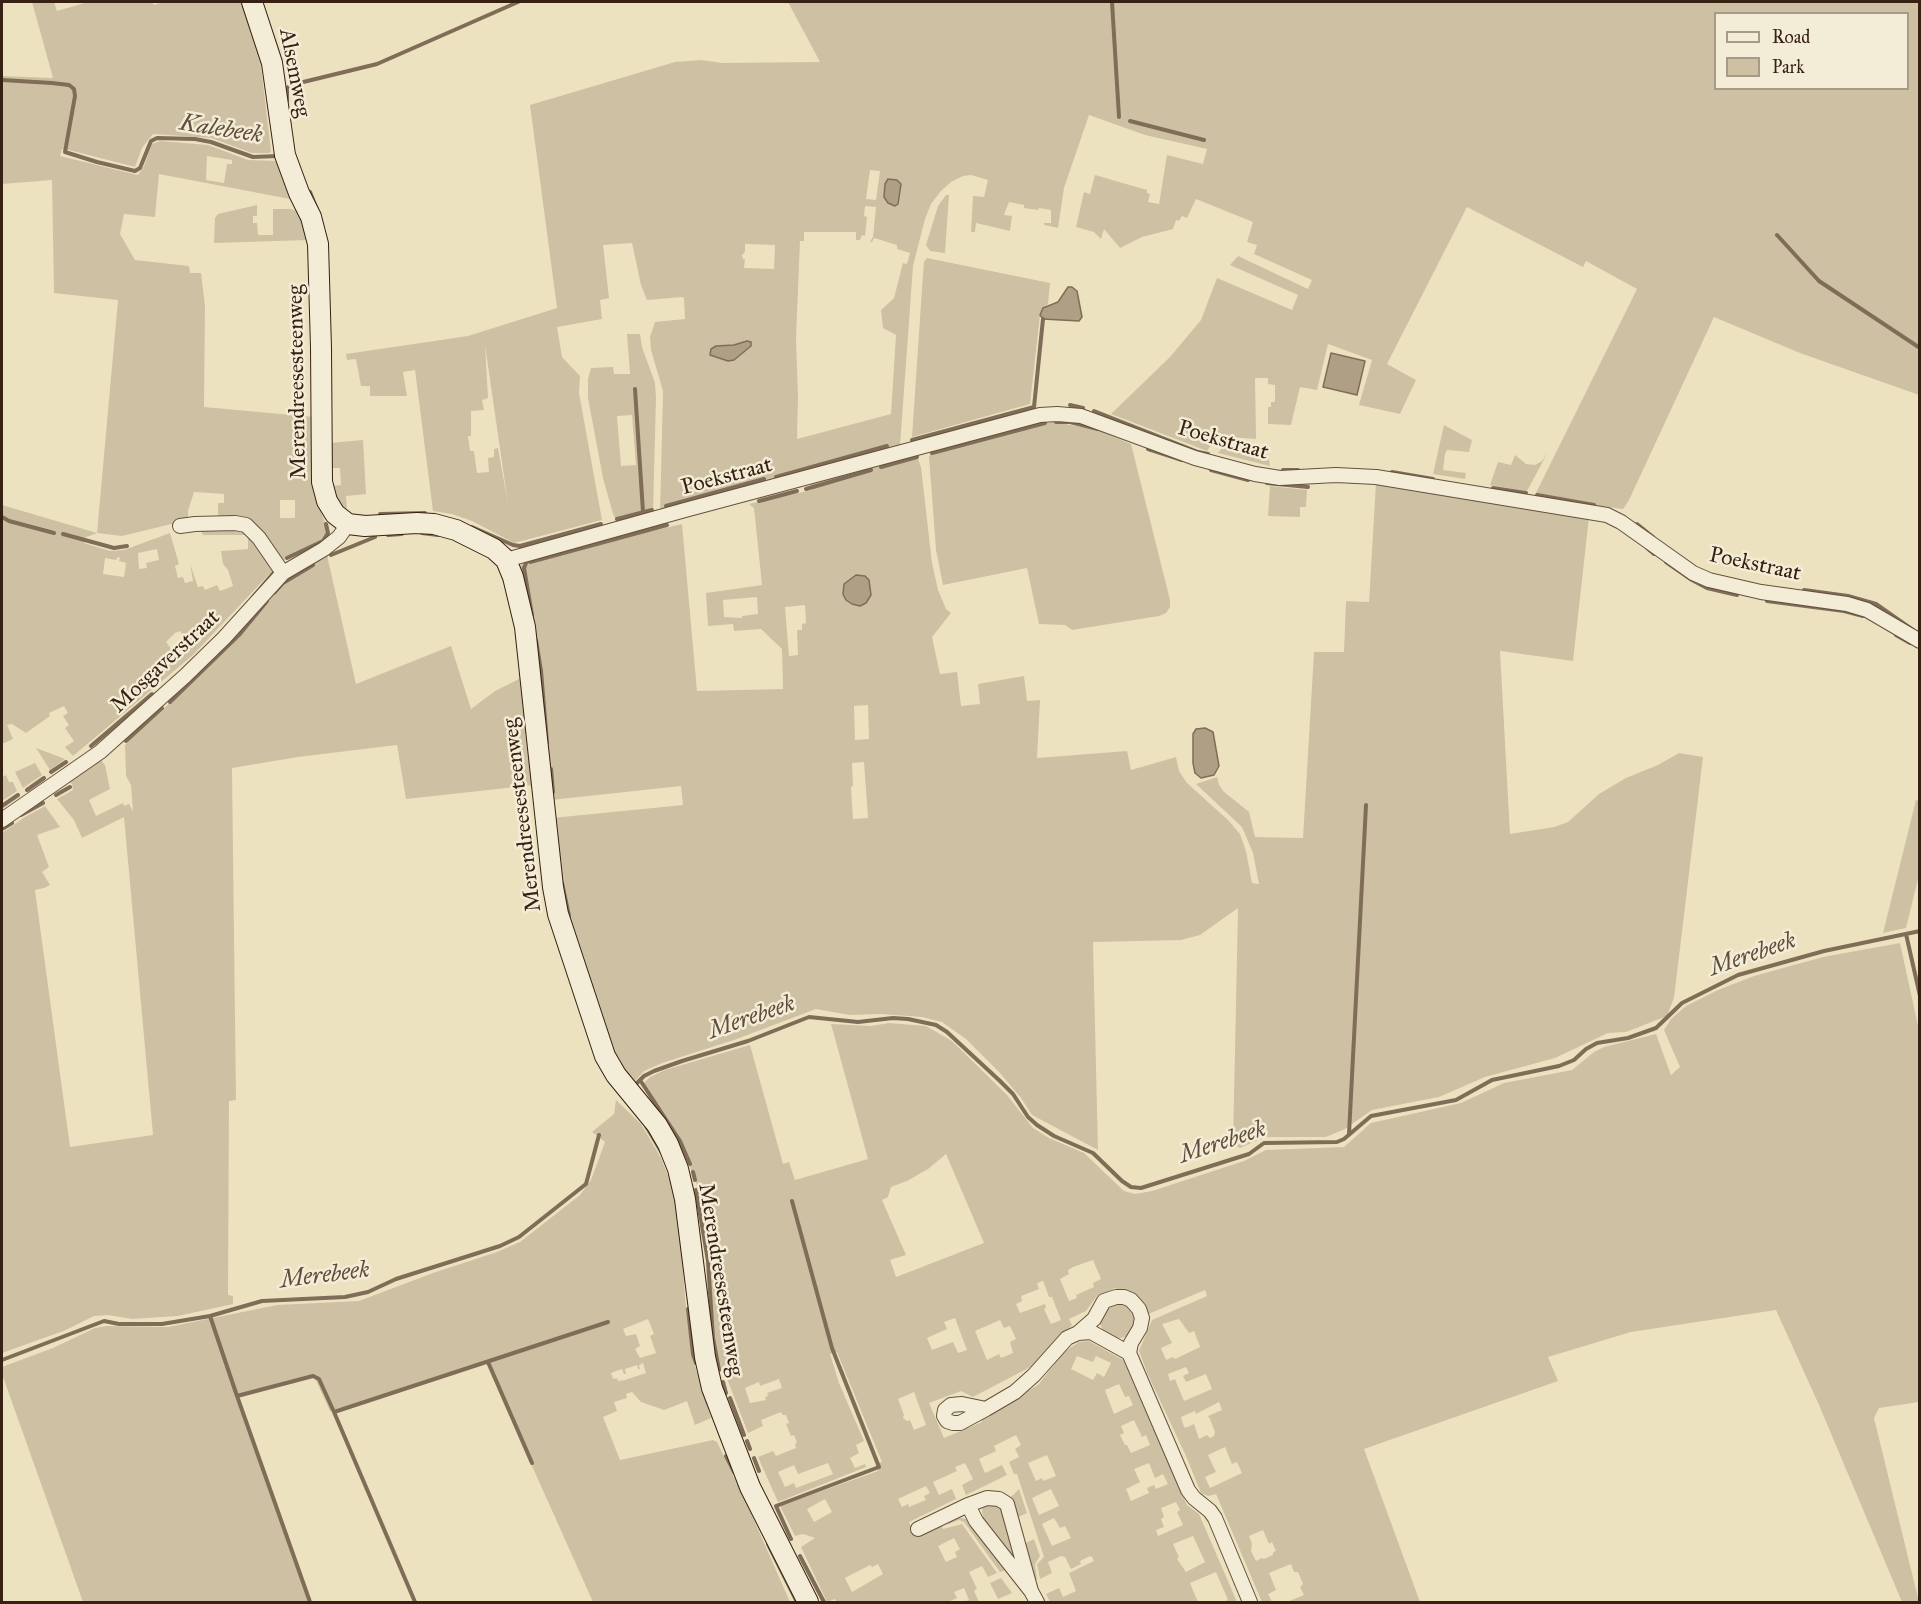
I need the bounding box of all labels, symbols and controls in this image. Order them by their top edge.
legend [1714,12,1909,90]
street label: Alsemweg [272,26,316,120]
text: Road [1772,26,1810,48]
text: Park [1772,56,1805,78]
water label: Kalebeek [178,109,264,151]
street label: Merendreesesteenweg [283,284,313,480]
street label: Poekstraat [1175,415,1271,467]
street label: Poekstraat [679,452,775,502]
street label: Poekstraat [1707,542,1803,588]
street label: Mosgaverstraat [106,605,226,719]
street label: Merendreesesteenweg [498,717,548,913]
water label: Merebeek [1706,927,1800,983]
water label: Merebeek [705,990,799,1046]
water label: Merebeek [1176,1115,1270,1171]
street label: Merendreesesteenweg [692,1182,748,1378]
water label: Merebeek [279,1256,371,1296]

